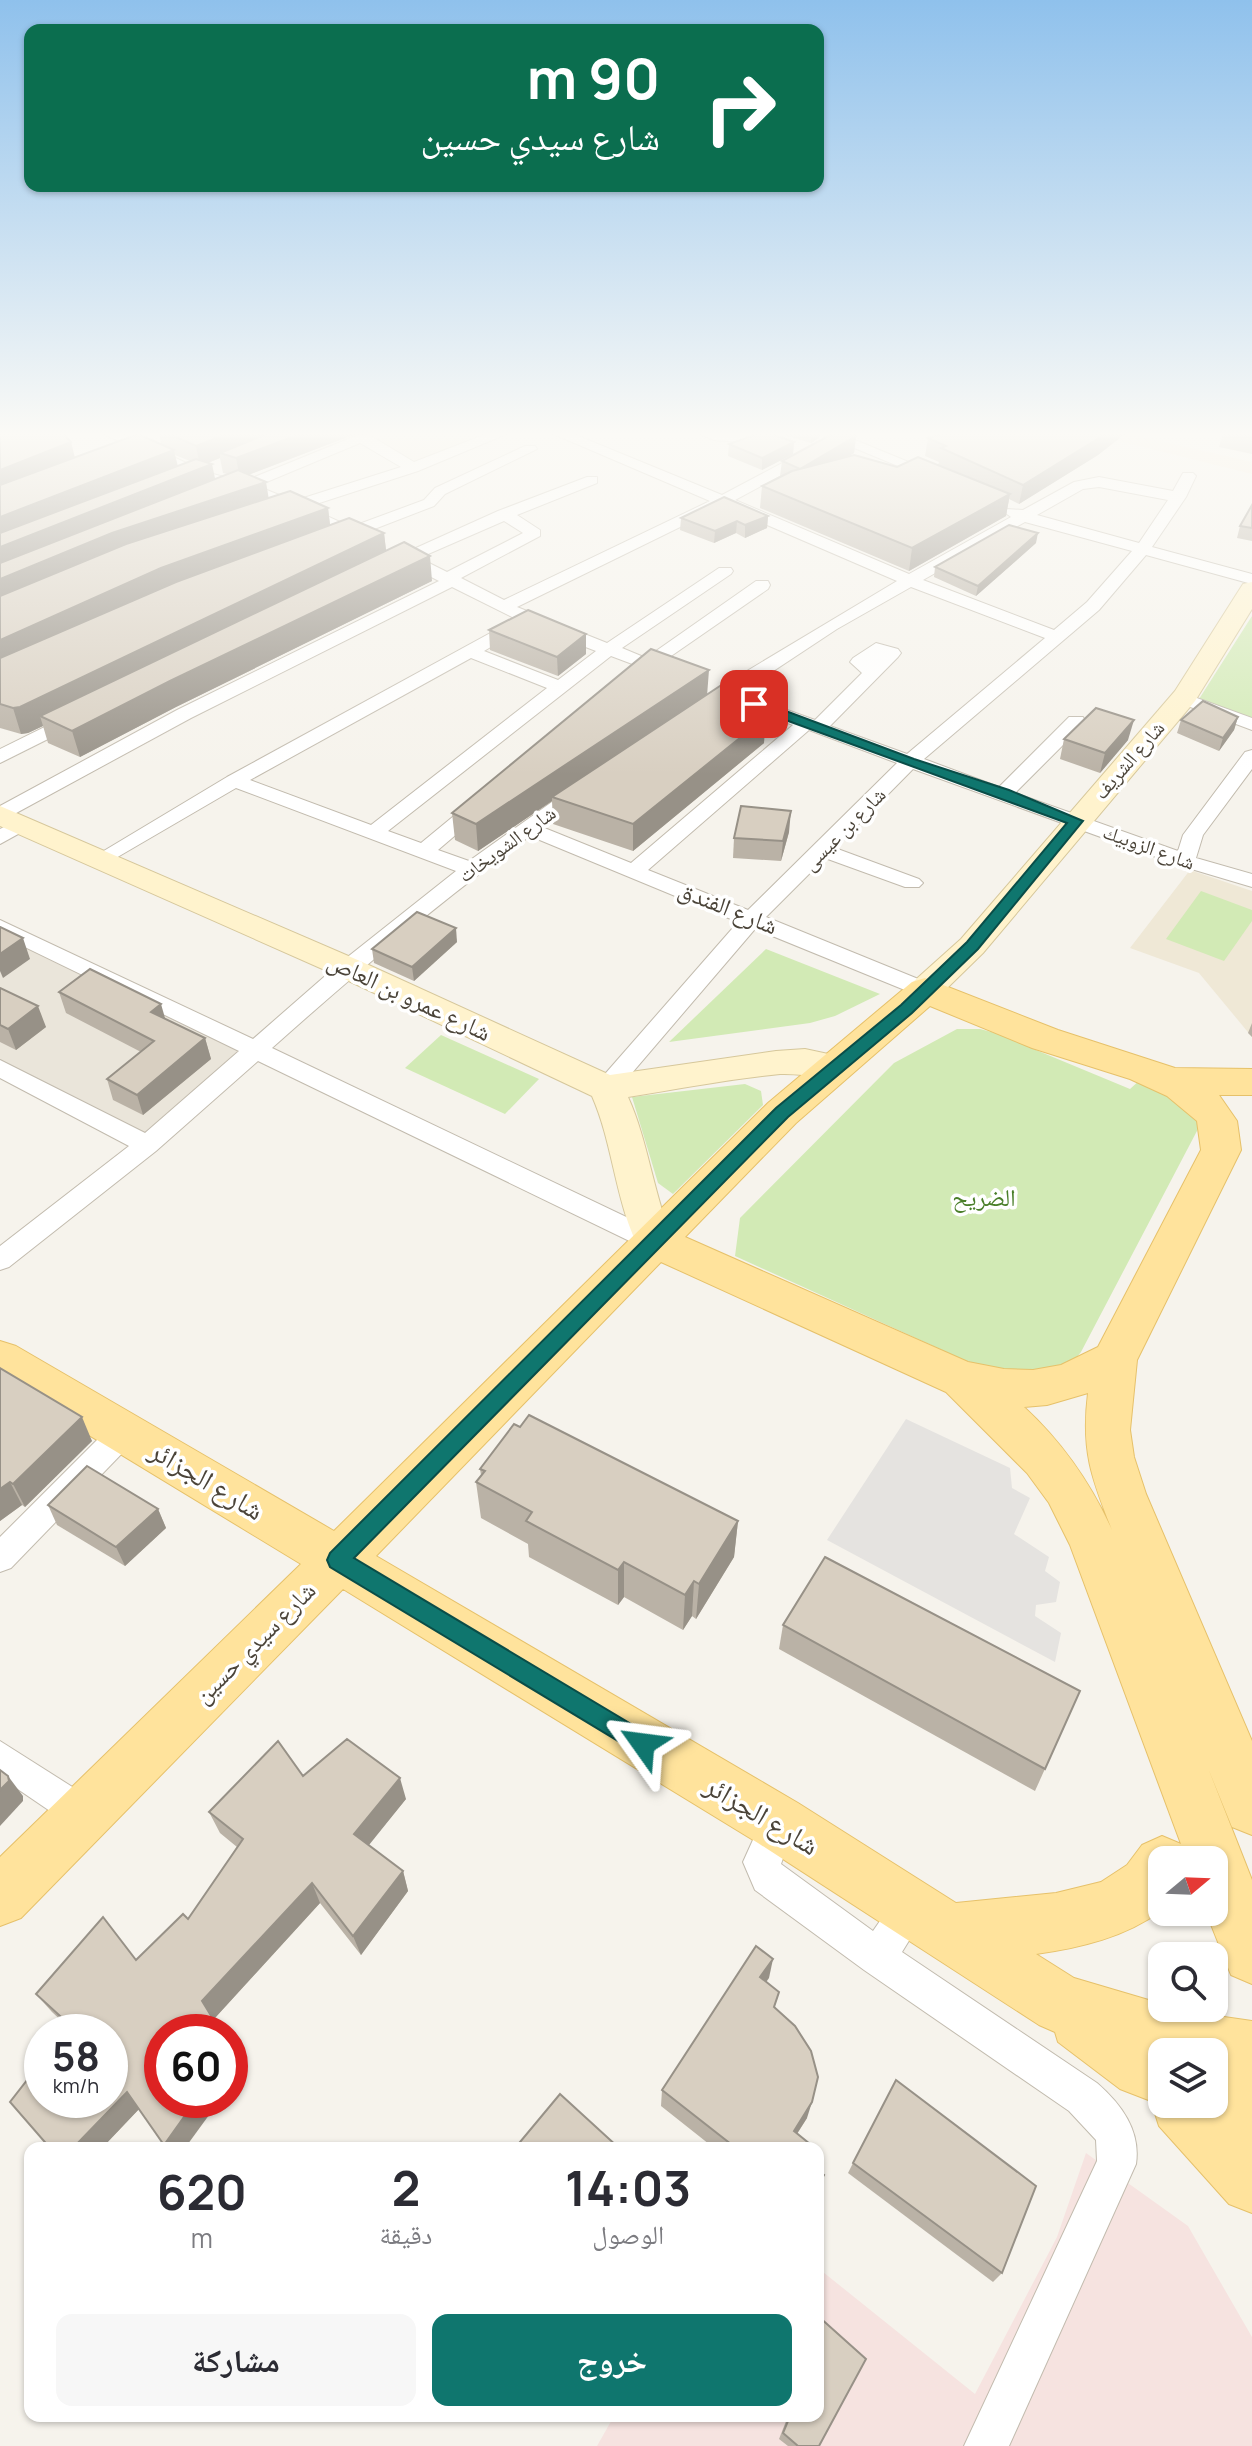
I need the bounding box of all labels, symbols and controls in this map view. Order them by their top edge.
text: 90 m [527,39,660,116]
icon: right [688,56,792,160]
text: شارع سيدي حسين [420,112,660,161]
pin [720,670,788,738]
icon: arrive [732,682,776,726]
street label: شارع الشريف [1087,715,1170,805]
street label: شارع بن عيسى [796,781,891,876]
street label: شارع الشويخات [453,799,561,888]
street label: شارع الزوبيك [1099,817,1199,876]
street label: شارع الفندق [674,872,783,941]
street label: شارع عمرو بن العاص [323,943,497,1048]
park label: الضريح [952,1180,1016,1213]
street label: شارع الجزائر [142,1430,272,1528]
street label: شارع سيدي حسين [186,1574,325,1713]
position arrow [601,1702,685,1786]
street label: شارع الجزائر [697,1765,827,1863]
north arrow [1148,1846,1228,1926]
map controls [1148,1846,1228,2118]
button: search [1148,1942,1228,2022]
speed limit sign: 60 [144,2014,248,2118]
text: 58 [52,2028,100,2083]
button: layers [1148,2038,1228,2118]
text: km/h [53,2072,99,2099]
text: 2 [392,2155,420,2220]
text: 14:03 [565,2155,691,2220]
text: 620 [157,2159,247,2224]
text: دقيقة [380,2216,432,2252]
text: الوصول [592,2216,664,2252]
text: m [191,2220,213,2256]
button: مشاركة [56,2314,416,2406]
button: خروج [432,2314,792,2406]

